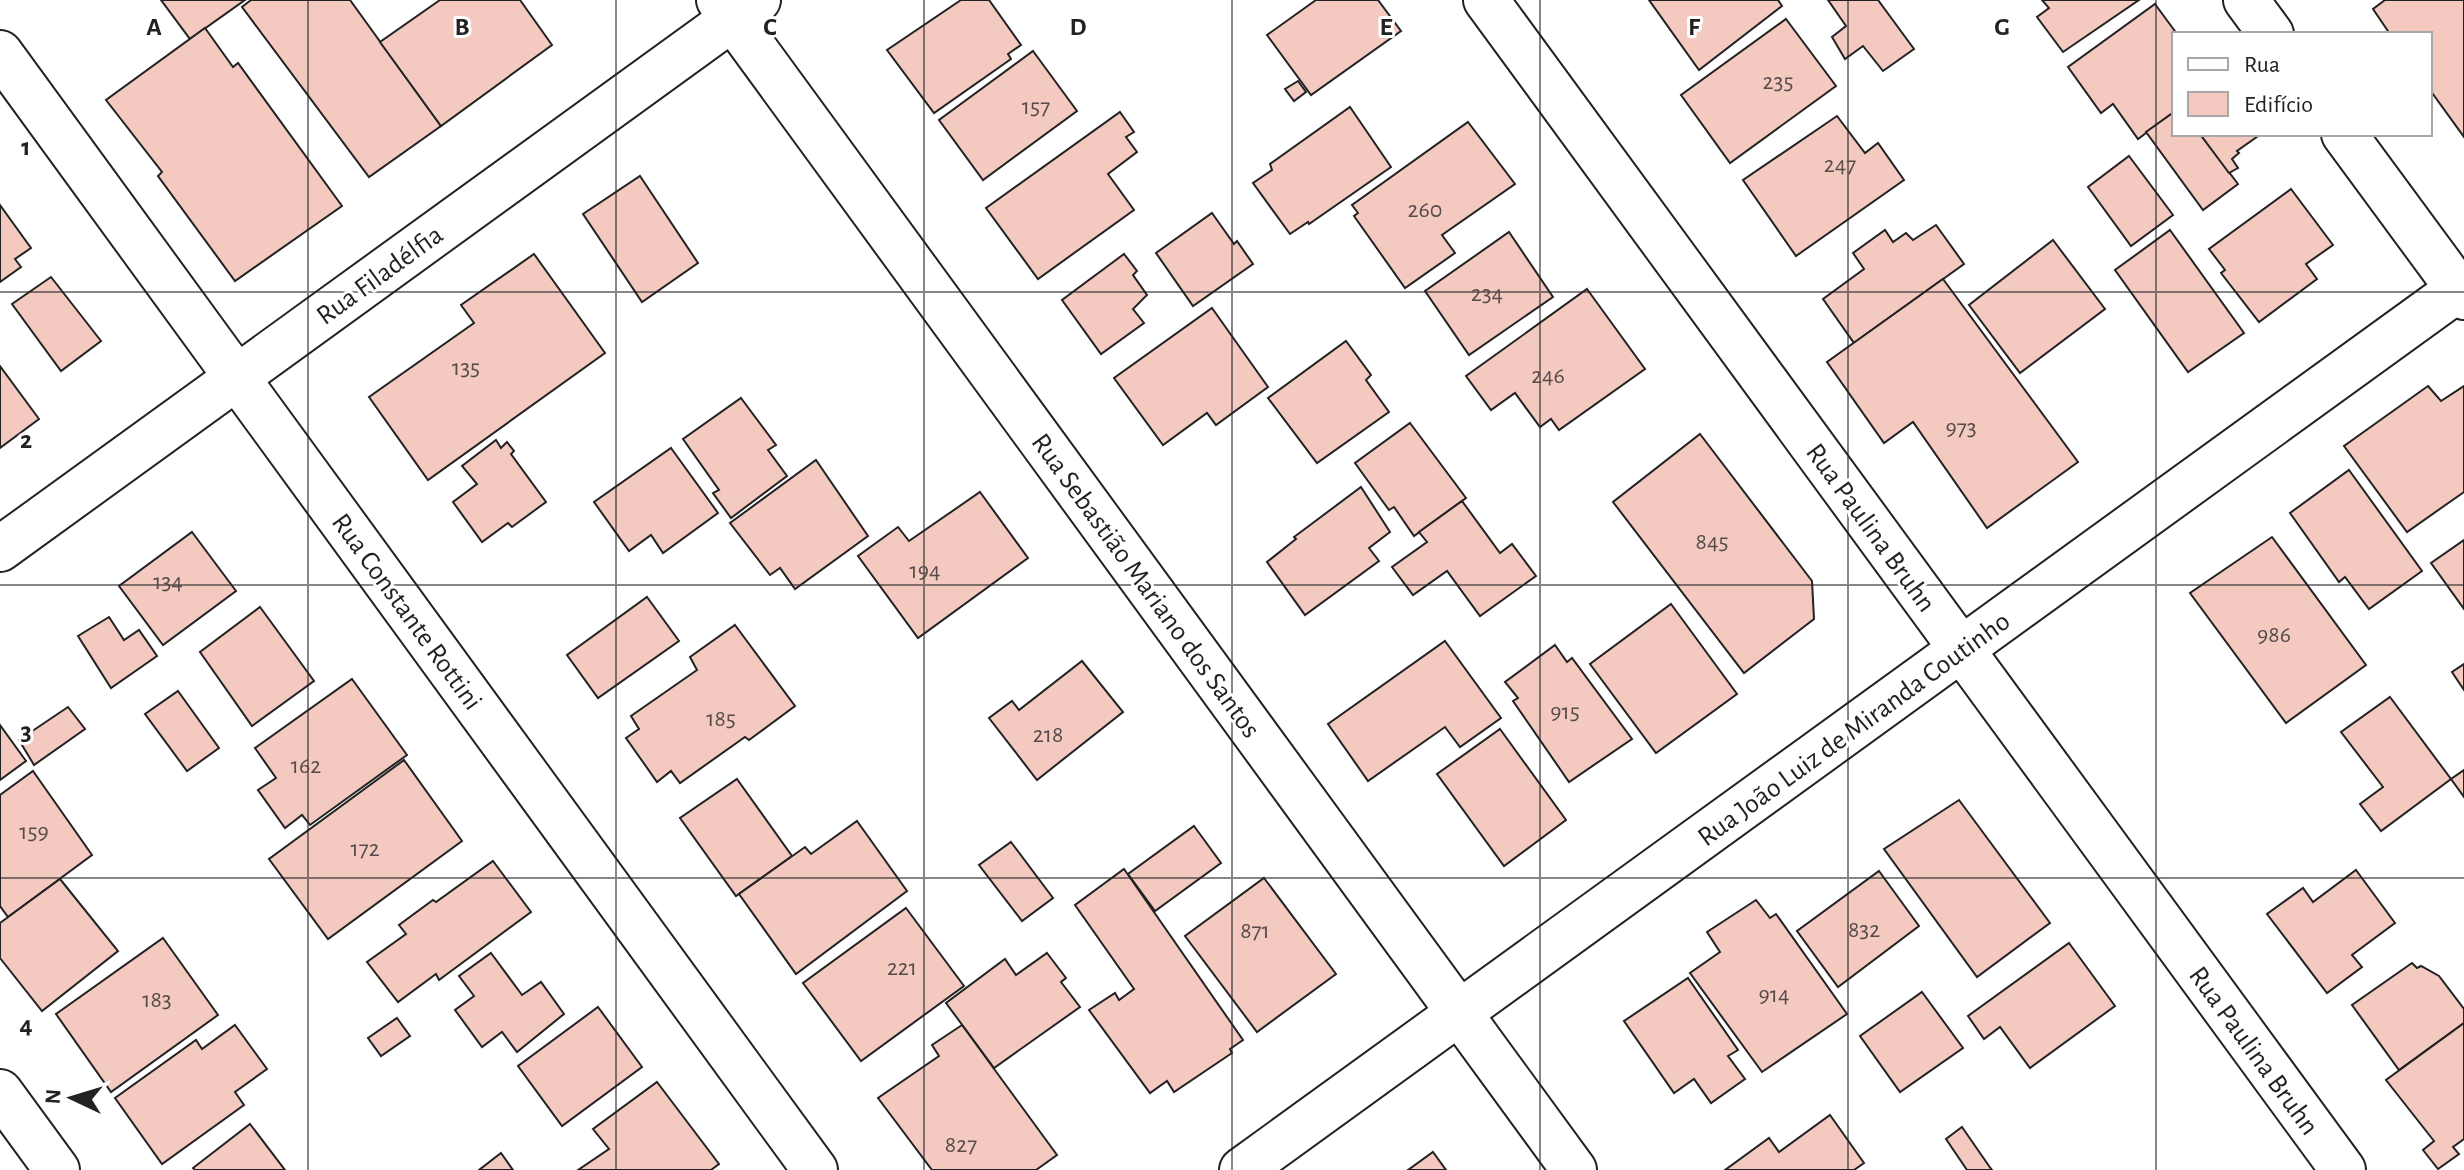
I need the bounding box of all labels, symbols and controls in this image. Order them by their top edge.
text: A [146,14,162,40]
text: B [454,14,470,40]
text: C [763,14,777,40]
text: D [1069,14,1087,40]
text: E [1379,14,1393,40]
text: F [1688,14,1701,40]
text: G [1994,14,2010,40]
legend [2172,32,2432,136]
text: Rua [2244,53,2280,77]
house number: 235 [1763,70,1793,94]
text: Edifício [2244,93,2313,117]
house number: 157 [1022,95,1050,119]
text: 1 [21,134,31,160]
house number: 247 [1824,153,1856,177]
house number: 260 [1408,198,1442,222]
street label: Rua Filadélfia [312,221,448,331]
house number: 234 [1471,282,1503,306]
house number: 135 [452,356,480,380]
house number: 246 [1531,364,1565,388]
house number: 973 [1945,416,1977,440]
text: 2 [20,427,32,453]
street label: Rua Sebastião Mariano dos Santos [1026,429,1265,743]
street label: Rua Paulina Bruhn [1800,439,1941,617]
street label: Rua Constante Rottini [326,509,487,716]
house number: 845 [1696,530,1728,554]
house number: 194 [909,559,941,583]
house number: 134 [153,570,183,594]
street label: Rua João Luiz de Miranda Coutinho [1693,607,2015,852]
house number: 986 [2257,623,2291,647]
house number: 915 [1550,700,1580,724]
house number: 185 [706,707,736,731]
text: 3 [20,719,32,745]
house number: 218 [1033,723,1063,747]
house number: 162 [291,754,321,778]
house number: 159 [19,820,49,844]
house number: 172 [350,837,380,861]
house number: 832 [1848,918,1880,942]
house number: 871 [1240,919,1270,943]
house number: 221 [887,956,917,980]
street label: Rua Paulina Bruhn [2183,962,2324,1140]
house number: 914 [1758,983,1790,1007]
house number: 183 [142,988,172,1012]
text: 4 [19,1012,33,1038]
north arrow [32,1058,112,1138]
text: N [42,1088,65,1105]
house number: 827 [945,1133,977,1157]

